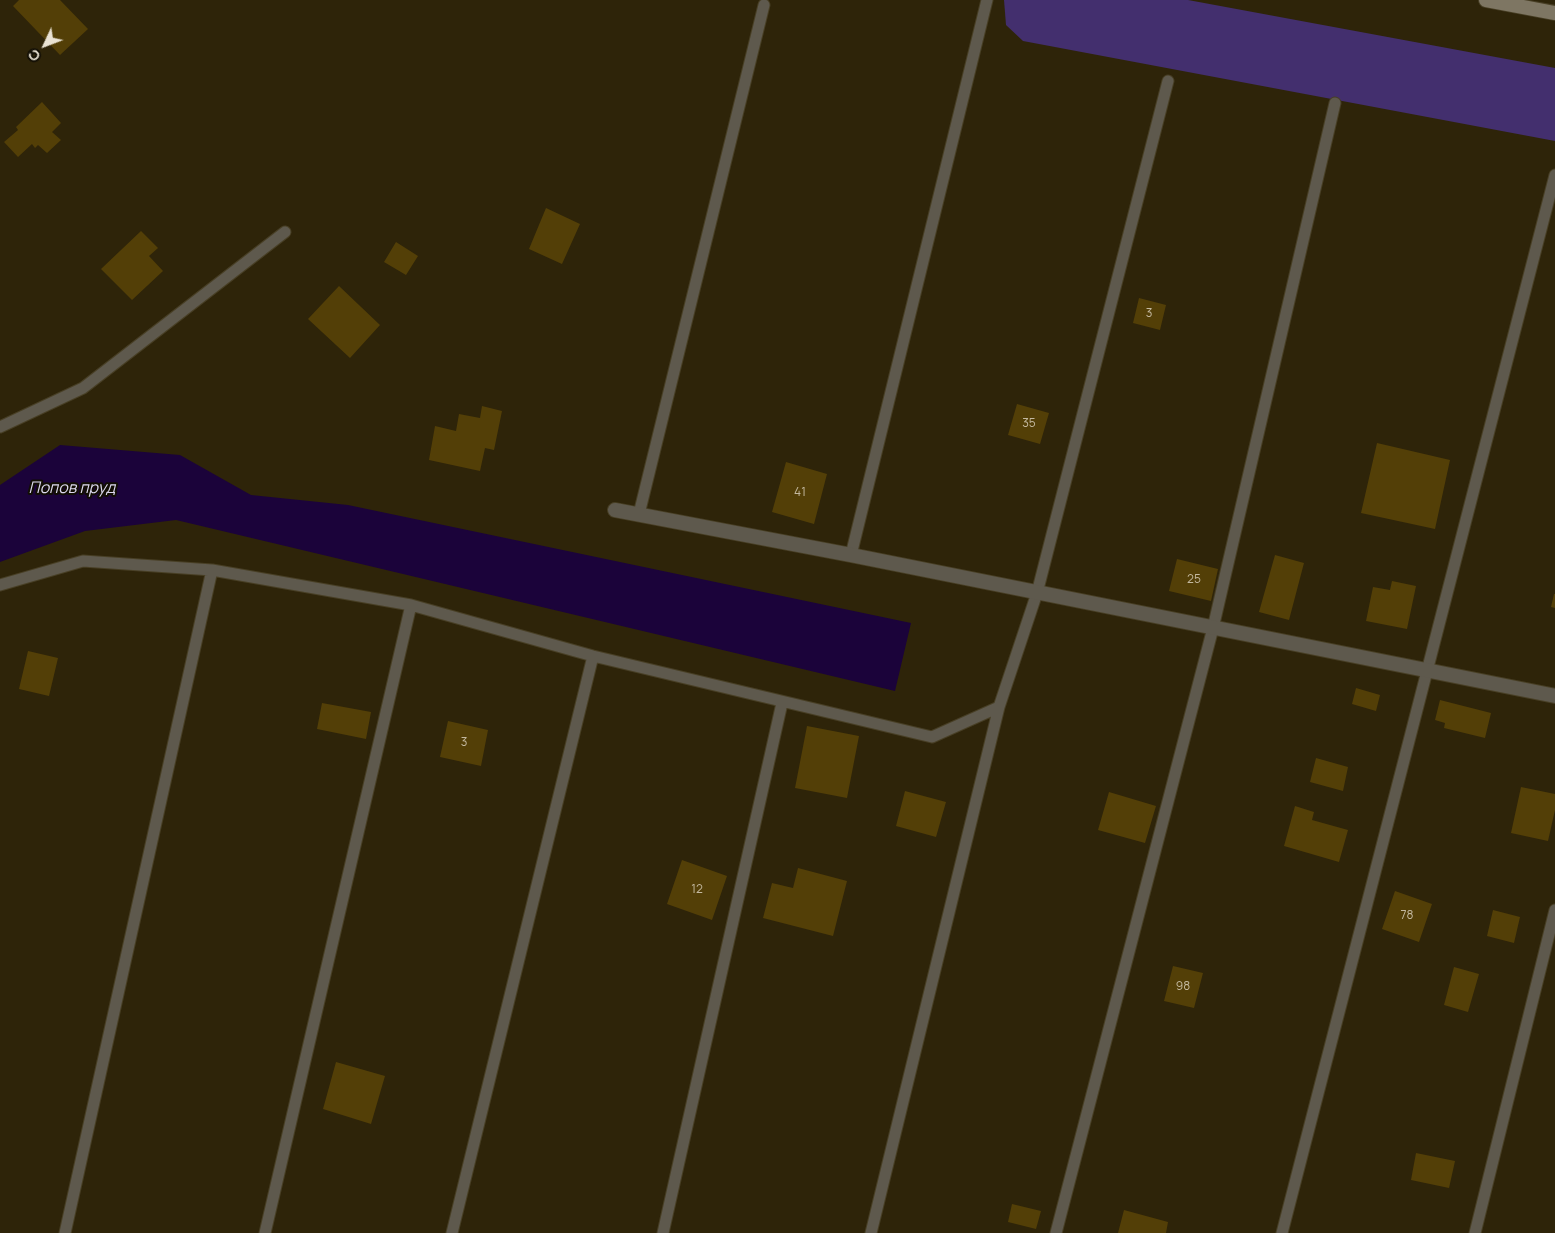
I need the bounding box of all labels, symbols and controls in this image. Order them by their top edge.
north arrow [20,20,70,70]
text: С [23,45,44,66]
house number: 3 [1146,307,1152,321]
house number: 35 [1022,417,1036,431]
water label: Попов пруд [29,479,115,499]
house number: 41 [794,486,806,500]
house number: 25 [1187,573,1201,587]
house number: 3 [461,736,467,750]
house number: 12 [691,883,703,897]
house number: 78 [1401,909,1413,923]
house number: 98 [1176,980,1190,994]

